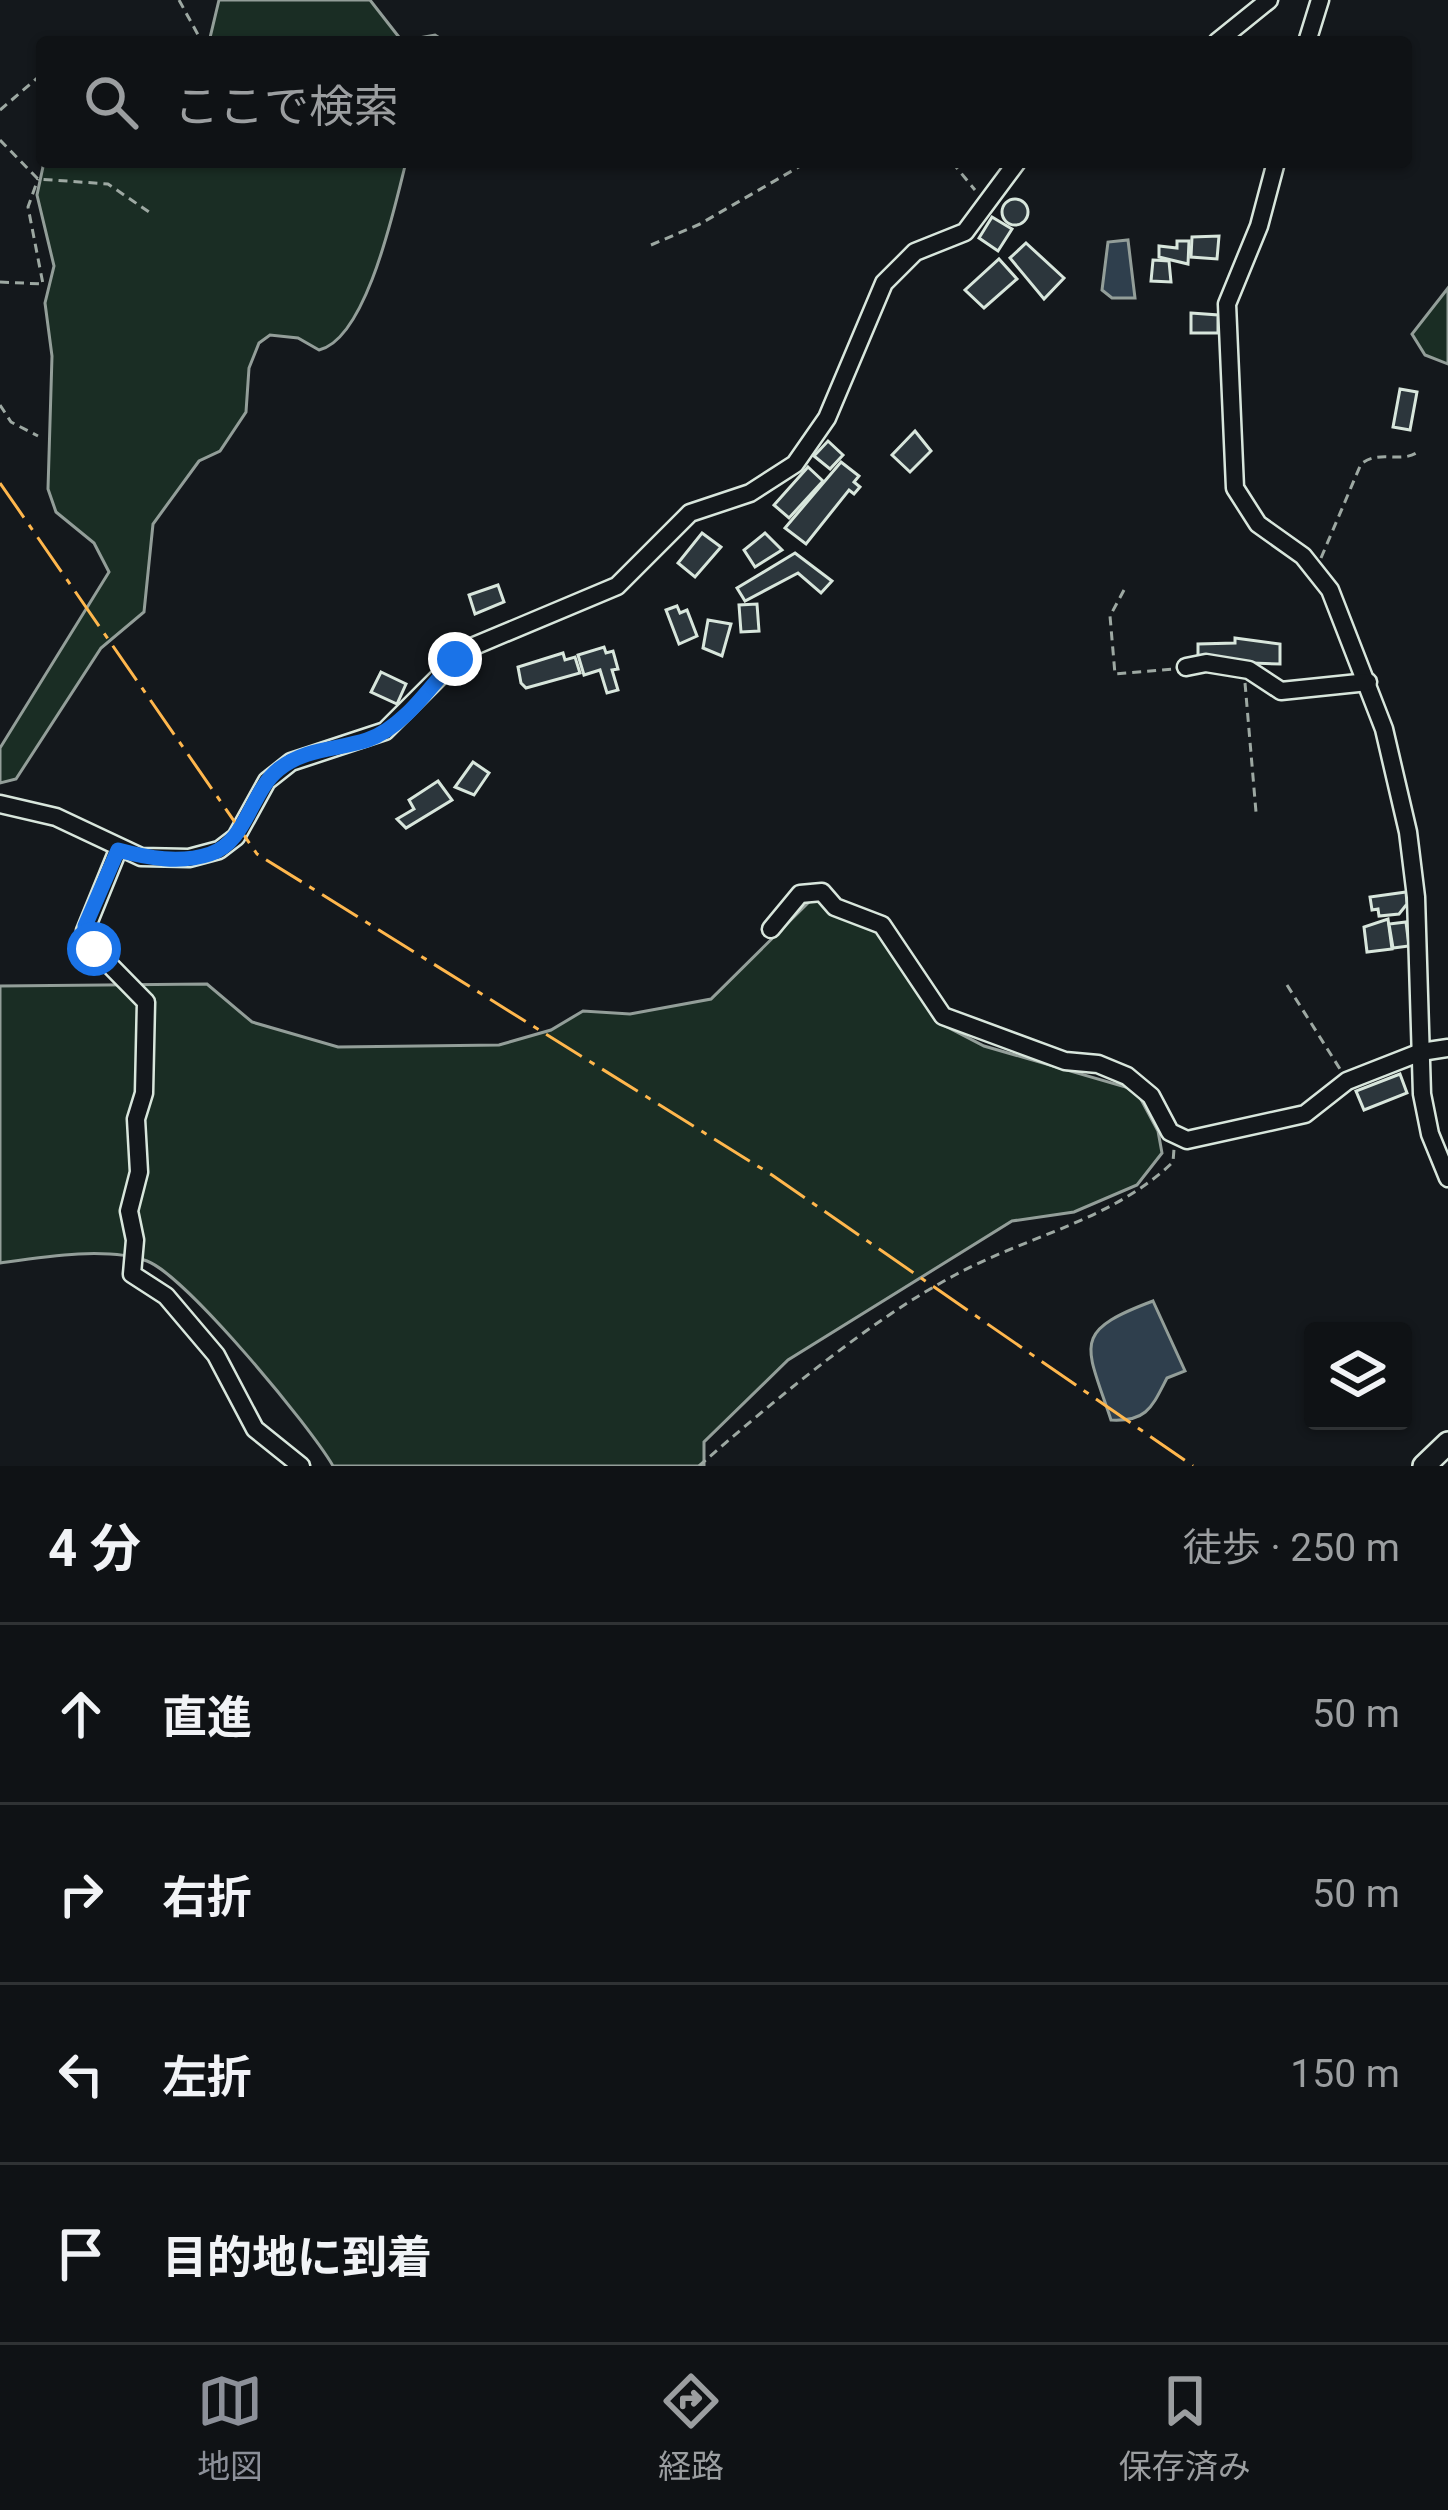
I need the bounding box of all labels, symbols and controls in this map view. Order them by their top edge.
search box [36,36,1412,168]
icon: search [78,69,144,135]
text: ここで検索 [174,80,399,133]
route end [428,632,482,686]
route start [67,922,121,976]
map controls [1304,1322,1412,1430]
button: layers [1304,1322,1412,1430]
text: 4 分 [48,1519,141,1578]
text: 徒歩 · 250 m [1183,1525,1400,1571]
icon: ahead [48,1681,114,1747]
text: 直進 [162,1691,252,1744]
text: 50 m [1312,1691,1400,1737]
icon: right [48,1861,114,1927]
text: 右折 [162,1871,252,1924]
text: 50 m [1312,1871,1400,1917]
icon: left [48,2041,114,2107]
text: 左折 [162,2051,252,2104]
text: 150 m [1290,2051,1400,2097]
icon: arrive [48,2221,114,2287]
text: 目的地に到着 [162,2231,432,2284]
tab: 地図 [197,2368,263,2488]
tab: 経路 [658,2368,724,2488]
tab: 保存済み [1119,2368,1251,2488]

